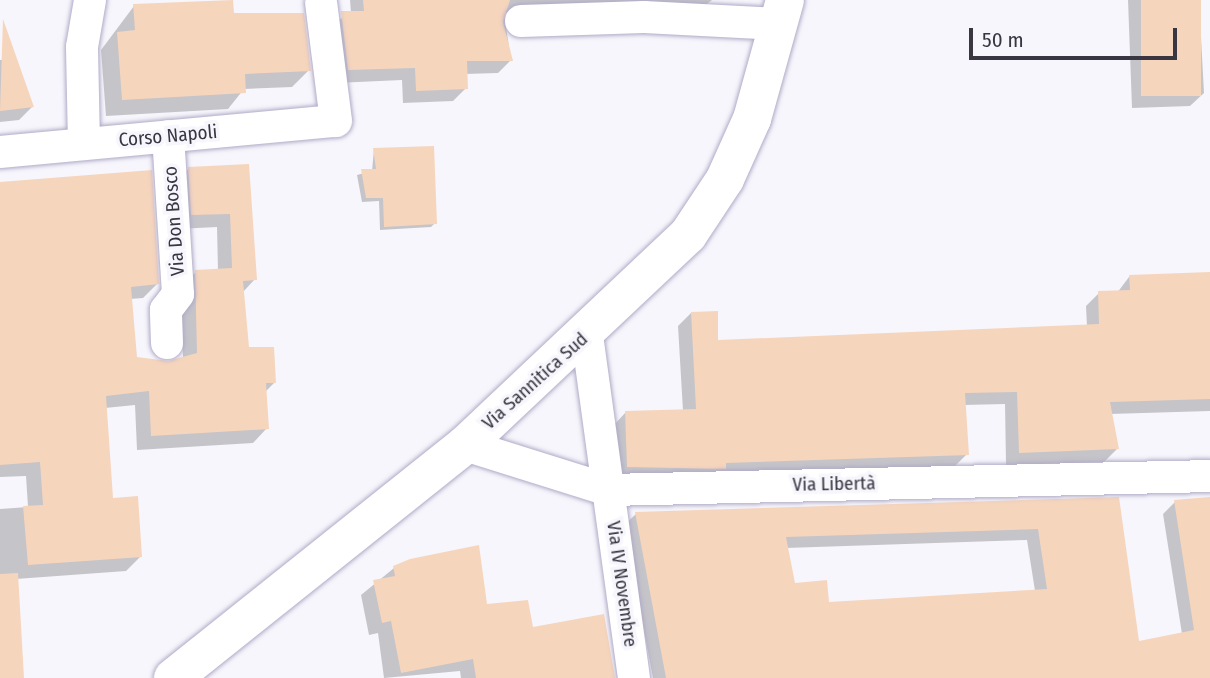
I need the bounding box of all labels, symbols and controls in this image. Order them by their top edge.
scale bar [972,14,1180,58]
text: 50 m [982,27,1024,53]
street label: Corso Napoli [118,120,218,152]
street label: Via Don Bosco [159,165,189,277]
street label: Via Sannitica Sud [478,328,592,434]
street label: Via Libertà [792,472,876,496]
street label: Via IV Novembre [602,520,642,648]

